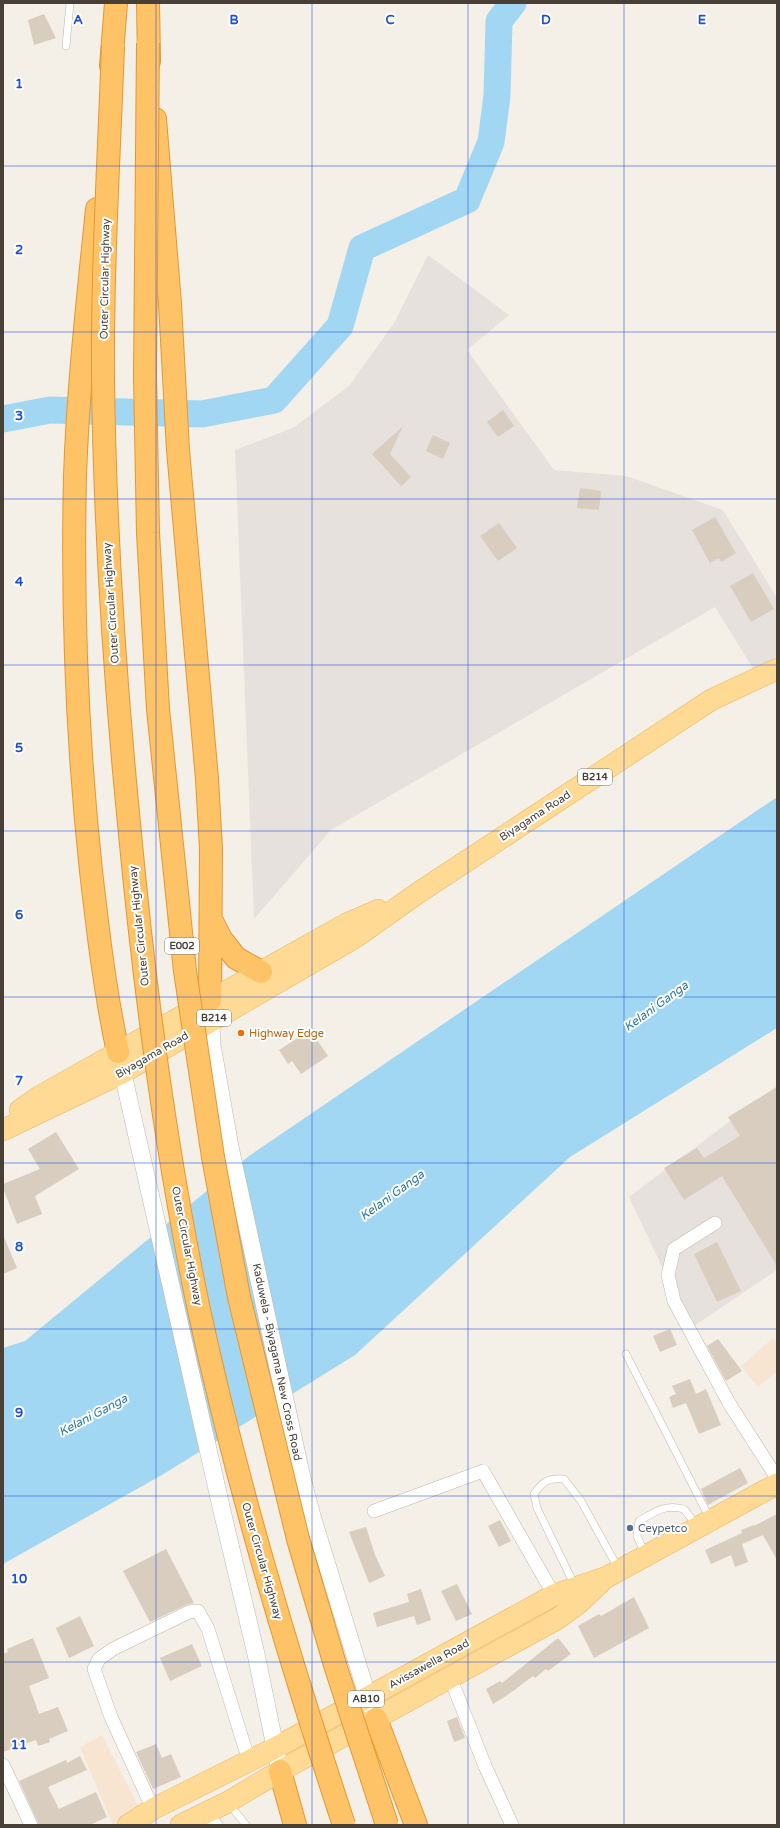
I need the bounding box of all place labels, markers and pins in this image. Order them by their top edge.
place label: Highway Edge [249,1027,324,1040]
marker: Highway Edge [236,1028,246,1038]
place label: Ceypetco [638,1522,688,1535]
marker: Ceypetco [625,1523,635,1533]

